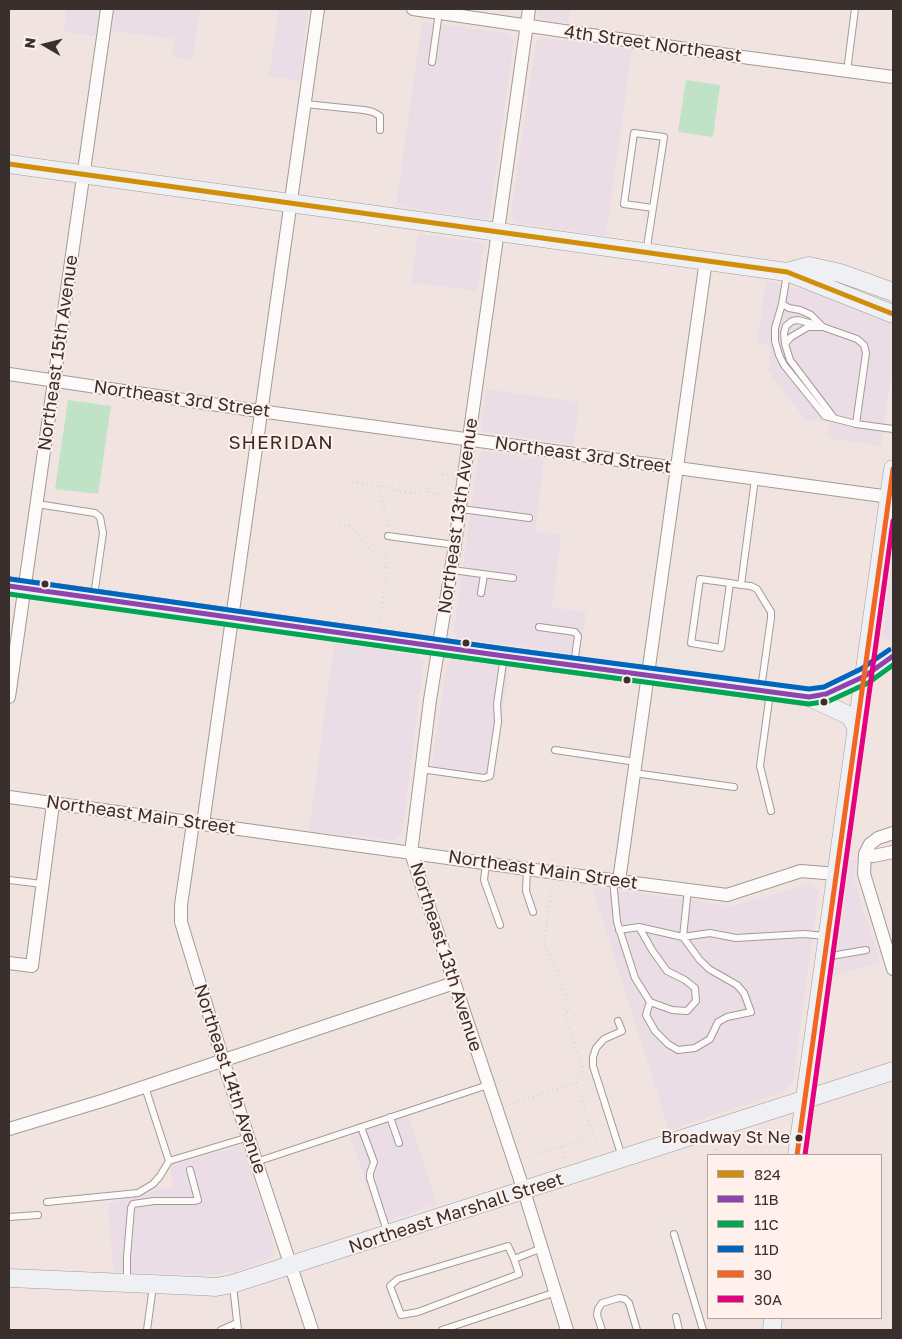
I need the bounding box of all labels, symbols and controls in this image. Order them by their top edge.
north arrow [20,20,70,70]
street label: 4th Street Northeast [563,21,743,67]
text: N [20,36,39,49]
street label: Northeast 15th Avenue [34,254,82,452]
street label: Northeast 3rd Street [92,376,272,422]
street label: Northeast 13th Avenue [434,417,482,615]
district label: SHERIDAN [227,432,335,454]
street label: Northeast 3rd Street [493,432,673,478]
unlabelled marker [40,579,50,589]
unlabelled marker [461,638,471,648]
unlabelled marker [622,675,632,685]
unlabelled marker [819,697,829,707]
street label: Northeast Main Street [45,791,237,839]
street label: Northeast Main Street [447,846,639,894]
street label: Northeast 13th Avenue [405,860,487,1054]
street label: Northeast 14th Avenue [189,982,271,1176]
place label: Broadway St Ne [661,1128,790,1148]
marker: Broadway St Ne [794,1133,804,1143]
legend [707,1154,882,1319]
text: 824 [754,1165,781,1183]
street label: Northeast Marshall Street [346,1168,566,1258]
text: 11B [754,1190,779,1208]
text: 11C [754,1215,779,1233]
text: 11D [754,1240,779,1258]
text: 30 [754,1265,772,1283]
text: 30A [754,1290,782,1308]

